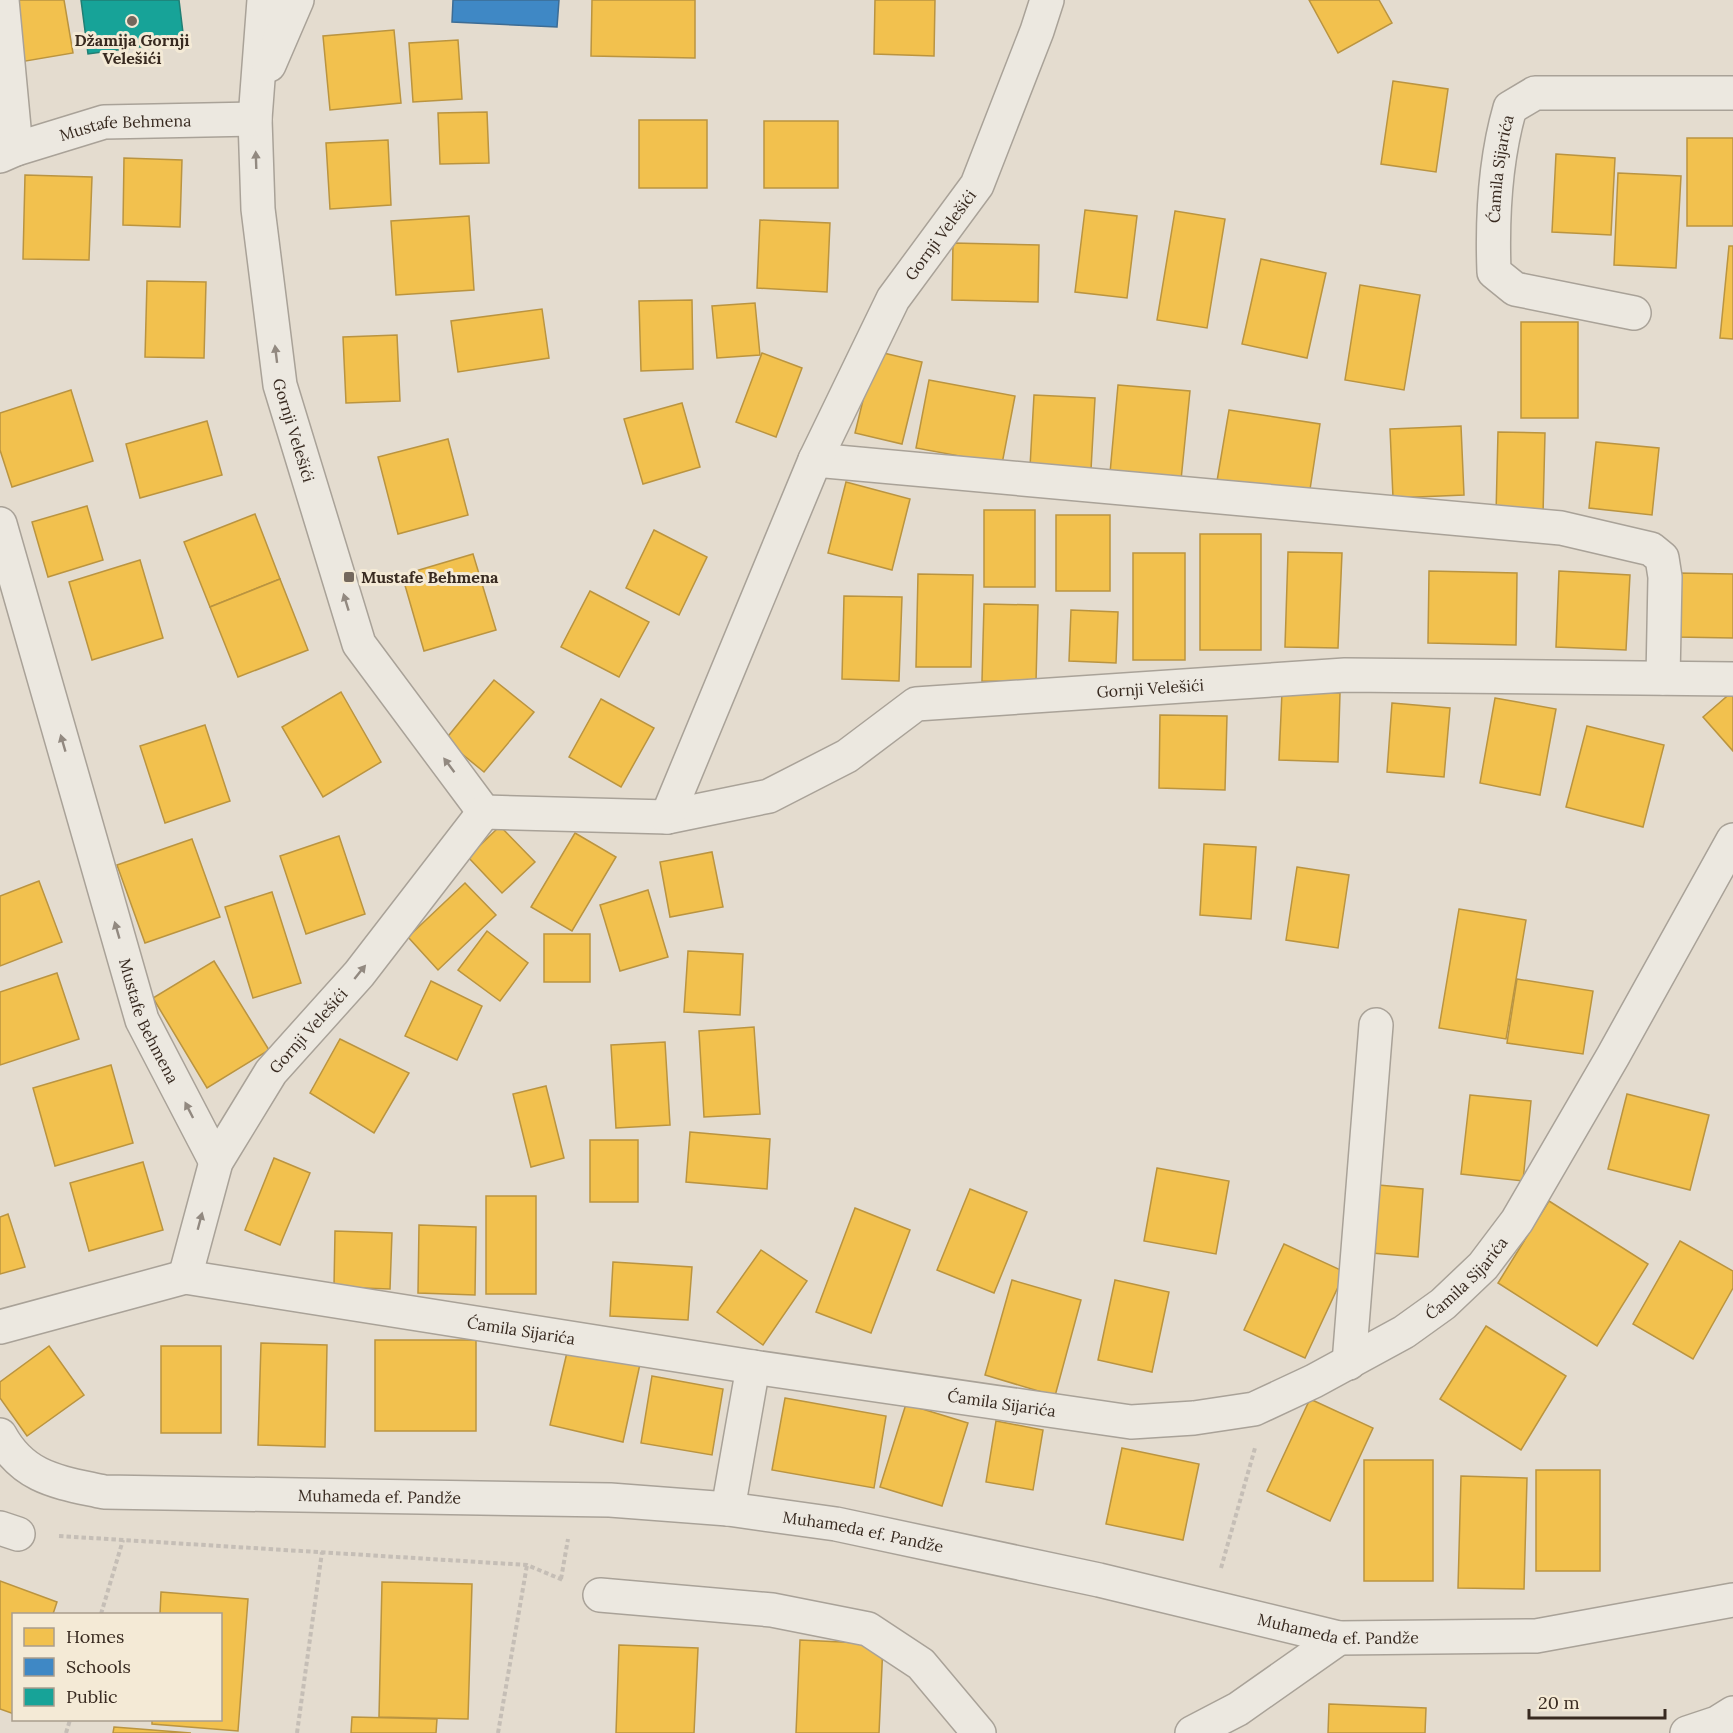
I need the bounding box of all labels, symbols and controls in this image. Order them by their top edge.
marker: Džamija Gornji Velešići [125,14,139,28]
place label: Džamija Gornji Velešići [74,30,190,68]
street label: Mustafe Behmena [57,110,191,145]
street label: Ćamila Sijarića [1484,112,1518,223]
one-way arrow [251,151,261,170]
street label: Gornji Velešići [900,186,980,284]
one-way arrow [271,345,281,364]
street label: Gornji Velešići [269,377,319,485]
place label: Mustafe Behmena [361,567,499,587]
marker: Mustafe Behmena [342,570,356,584]
one-way arrow [341,593,350,611]
street label: Gornji Velešići [1096,675,1205,702]
one-way arrow [58,734,67,752]
one-way arrow [443,758,455,774]
one-way arrow [112,921,121,939]
street label: Mustafe Behmena [115,956,183,1087]
one-way arrow [353,965,366,980]
street label: Gornji Velešići [265,984,351,1077]
one-way arrow [184,1102,194,1119]
one-way arrow [196,1211,205,1229]
street label: Ćamila Sijarića [1421,1233,1512,1324]
street label: Ćamila Sijarića [466,1312,577,1349]
street label: Ćamila Sijarića [946,1385,1057,1421]
street label: Muhameda ef. Pandže [298,1485,461,1508]
street label: Muhameda ef. Pandže [781,1507,946,1557]
street label: Muhameda ef. Pandže [1256,1609,1419,1648]
legend [12,1613,222,1721]
text: Homes [66,1625,124,1648]
text: Schools [66,1655,131,1678]
scale bar [1529,1682,1666,1720]
text: Public [66,1685,118,1708]
text: 20 m [1538,1691,1580,1714]

